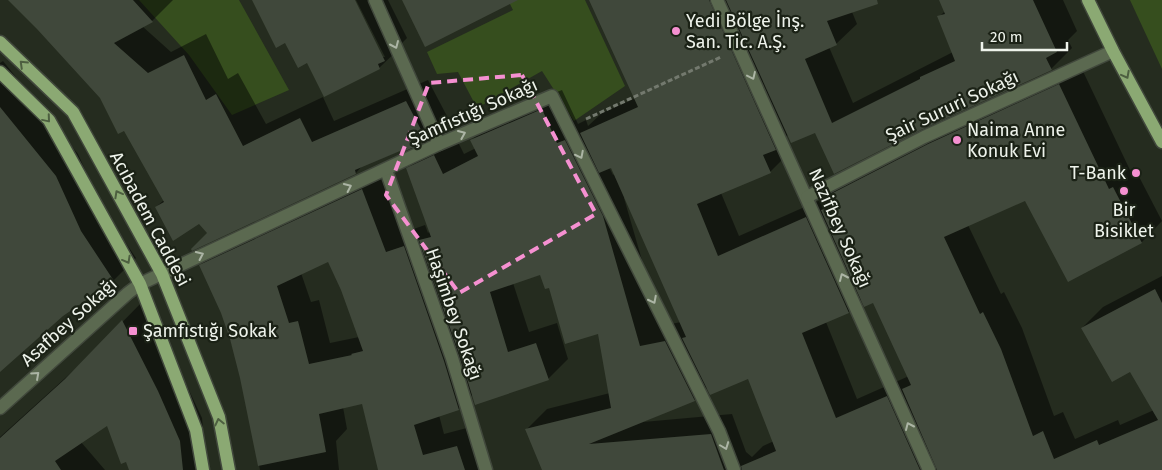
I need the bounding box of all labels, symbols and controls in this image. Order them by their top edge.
place label: Yedi Bölge İnş. San. Tic. A.Ş. [686,10,804,53]
scale bar [982,20,1067,52]
marker: Yedi Bölge İnş. San. Tic. A.Ş. [670,25,682,37]
text: 20 m [990,28,1023,46]
one-way arrow [388,40,399,49]
one-way arrow [20,61,29,70]
street label: Şair Sururi Sokağı [882,66,1022,146]
one-way arrow [1120,70,1130,79]
one-way arrow [746,71,757,80]
street label: Şamfıstığı Sokağı [405,74,541,150]
one-way arrow [41,113,49,122]
place label: Naima Anne Konuk Evi [967,119,1065,162]
one-way arrow [457,130,466,141]
marker: Naima Anne Konuk Evi [951,134,963,146]
street label: Acıbadem Caddesi [105,148,195,290]
one-way arrow [574,150,584,159]
place label: T-Bank [1070,162,1127,184]
street label: Nazifbey Sokağı [804,165,876,291]
marker: T-Bank [1130,167,1142,179]
one-way arrow [343,183,352,194]
marker: Bir Bisiklet [1118,185,1130,197]
one-way arrow [114,191,124,200]
place label: Bir Bisiklet [1094,199,1155,242]
street label: Haşimbey Sokağı [421,245,487,383]
one-way arrow [195,251,204,262]
one-way arrow [121,254,131,263]
street label: Asafbey Sokağı [16,273,122,371]
one-way arrow [838,273,849,282]
one-way arrow [647,295,657,304]
place label: Şamfıstığı Sokak [143,320,277,342]
marker: Şamfıstığı Sokak [127,325,139,337]
one-way arrow [31,372,40,381]
one-way arrow [214,418,225,427]
one-way arrow [905,422,915,431]
one-way arrow [719,441,729,449]

